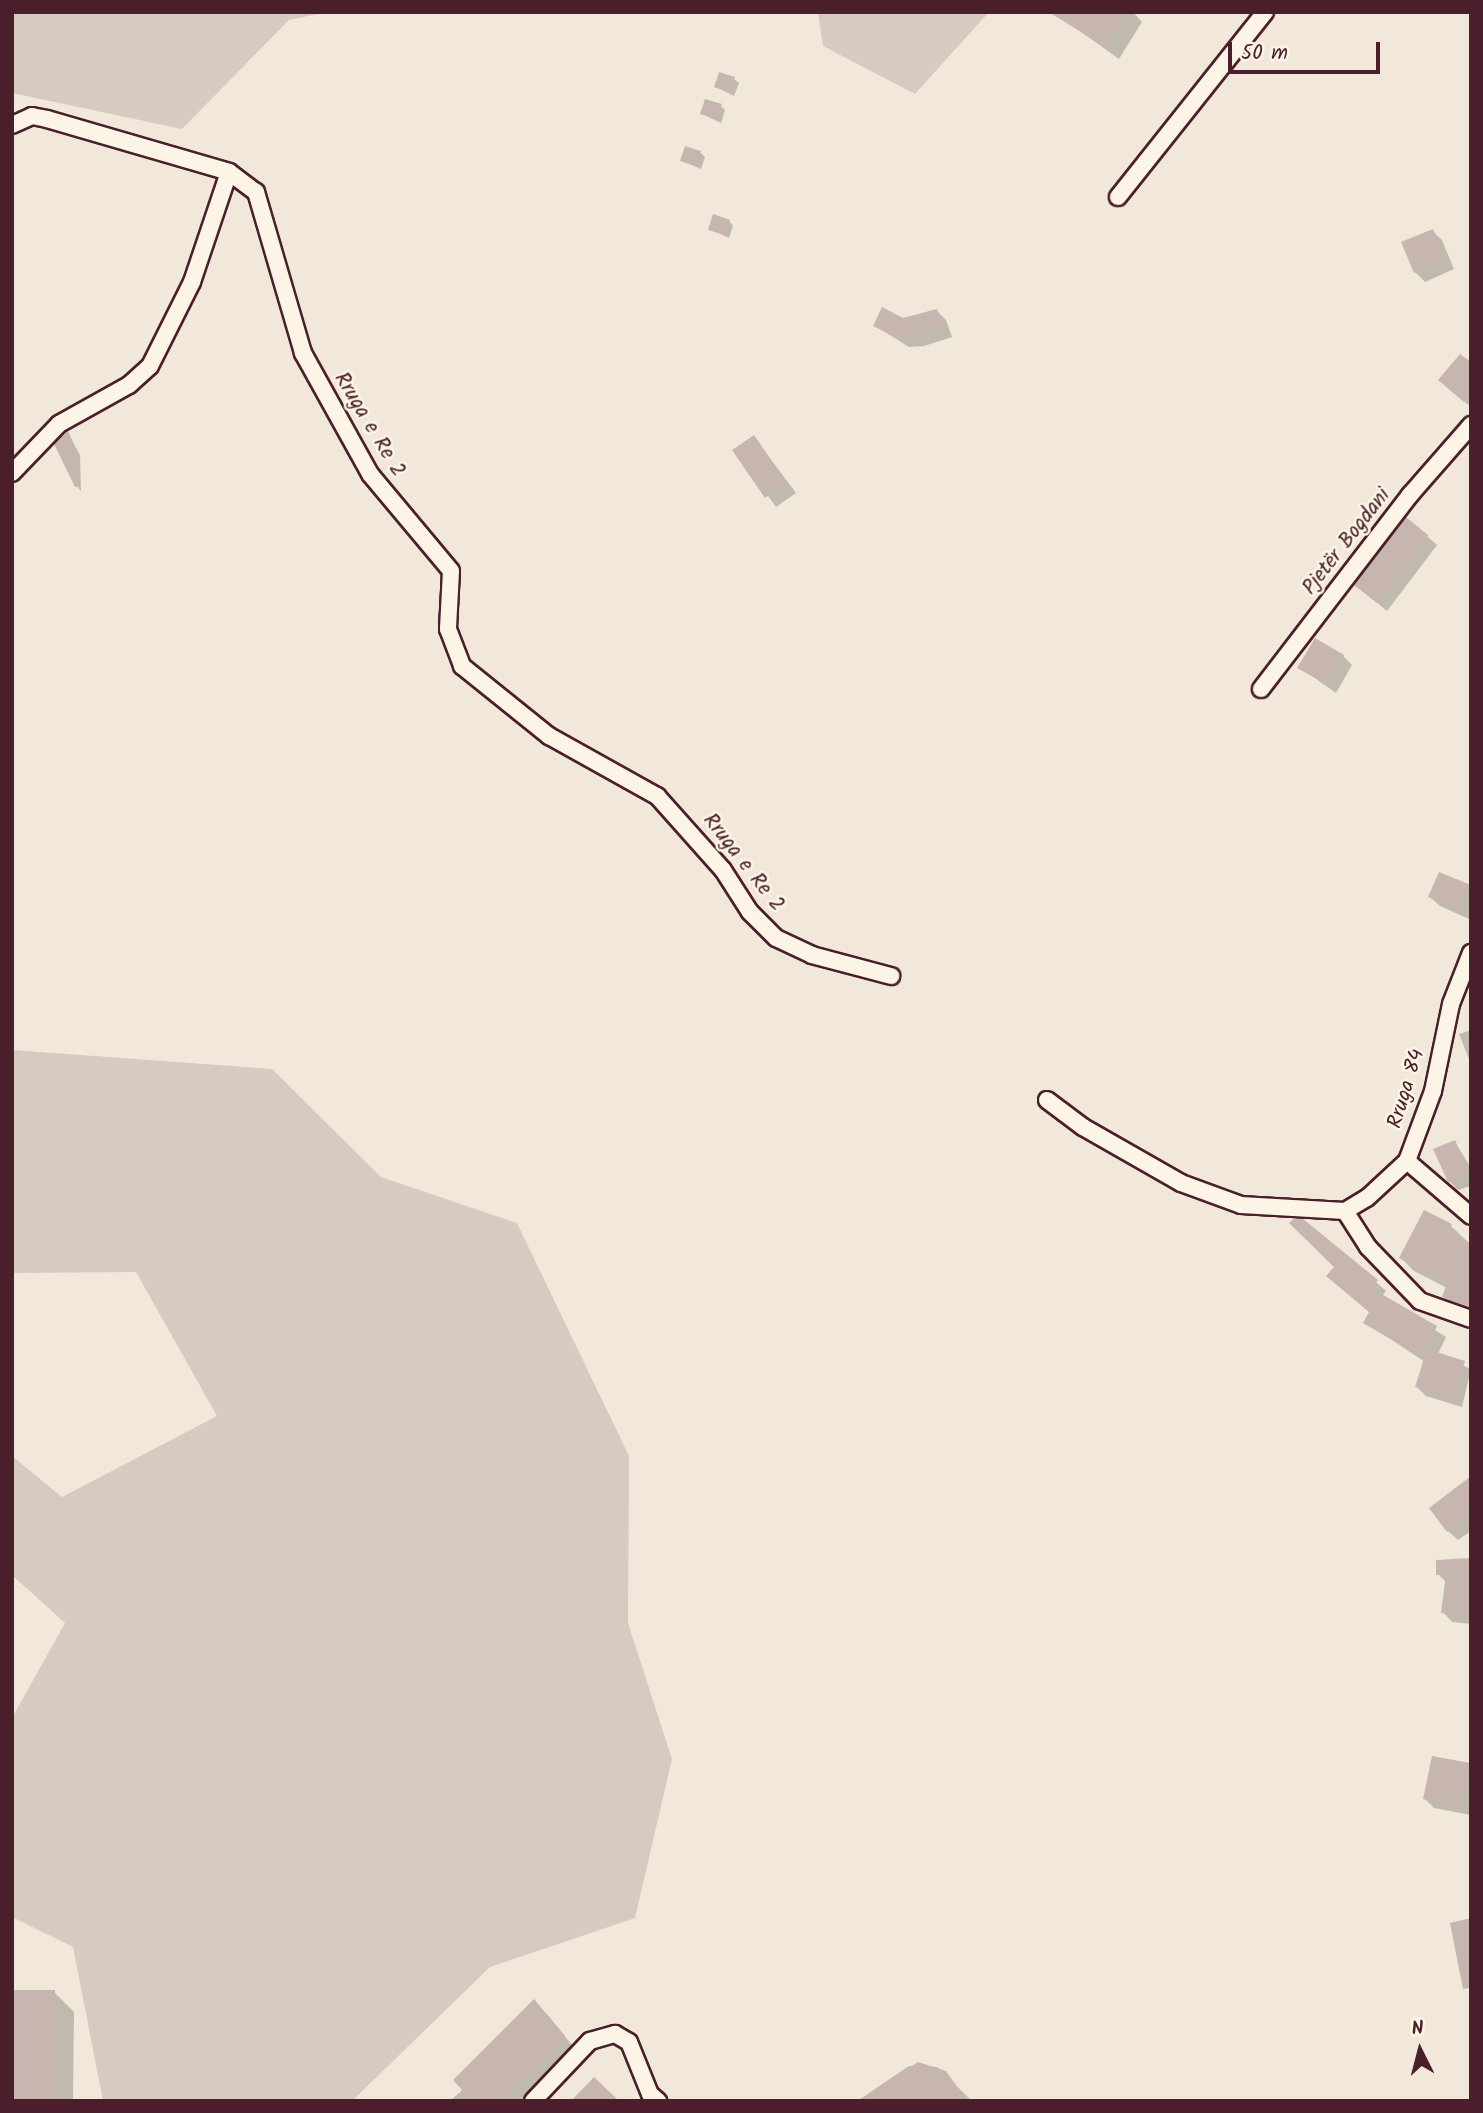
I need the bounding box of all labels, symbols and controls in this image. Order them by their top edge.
scale bar [1231,28,1383,72]
text: 50 m [1241,37,1288,70]
street label: Rruga e Re 2 [328,368,410,482]
street label: Pjetër Bogdani [1298,484,1396,600]
street label: Rruga e Re 2 [697,809,789,917]
street label: Rruga 84 [1383,1046,1431,1132]
text: N [1410,2014,1425,2045]
north arrow [1385,2015,1455,2085]

